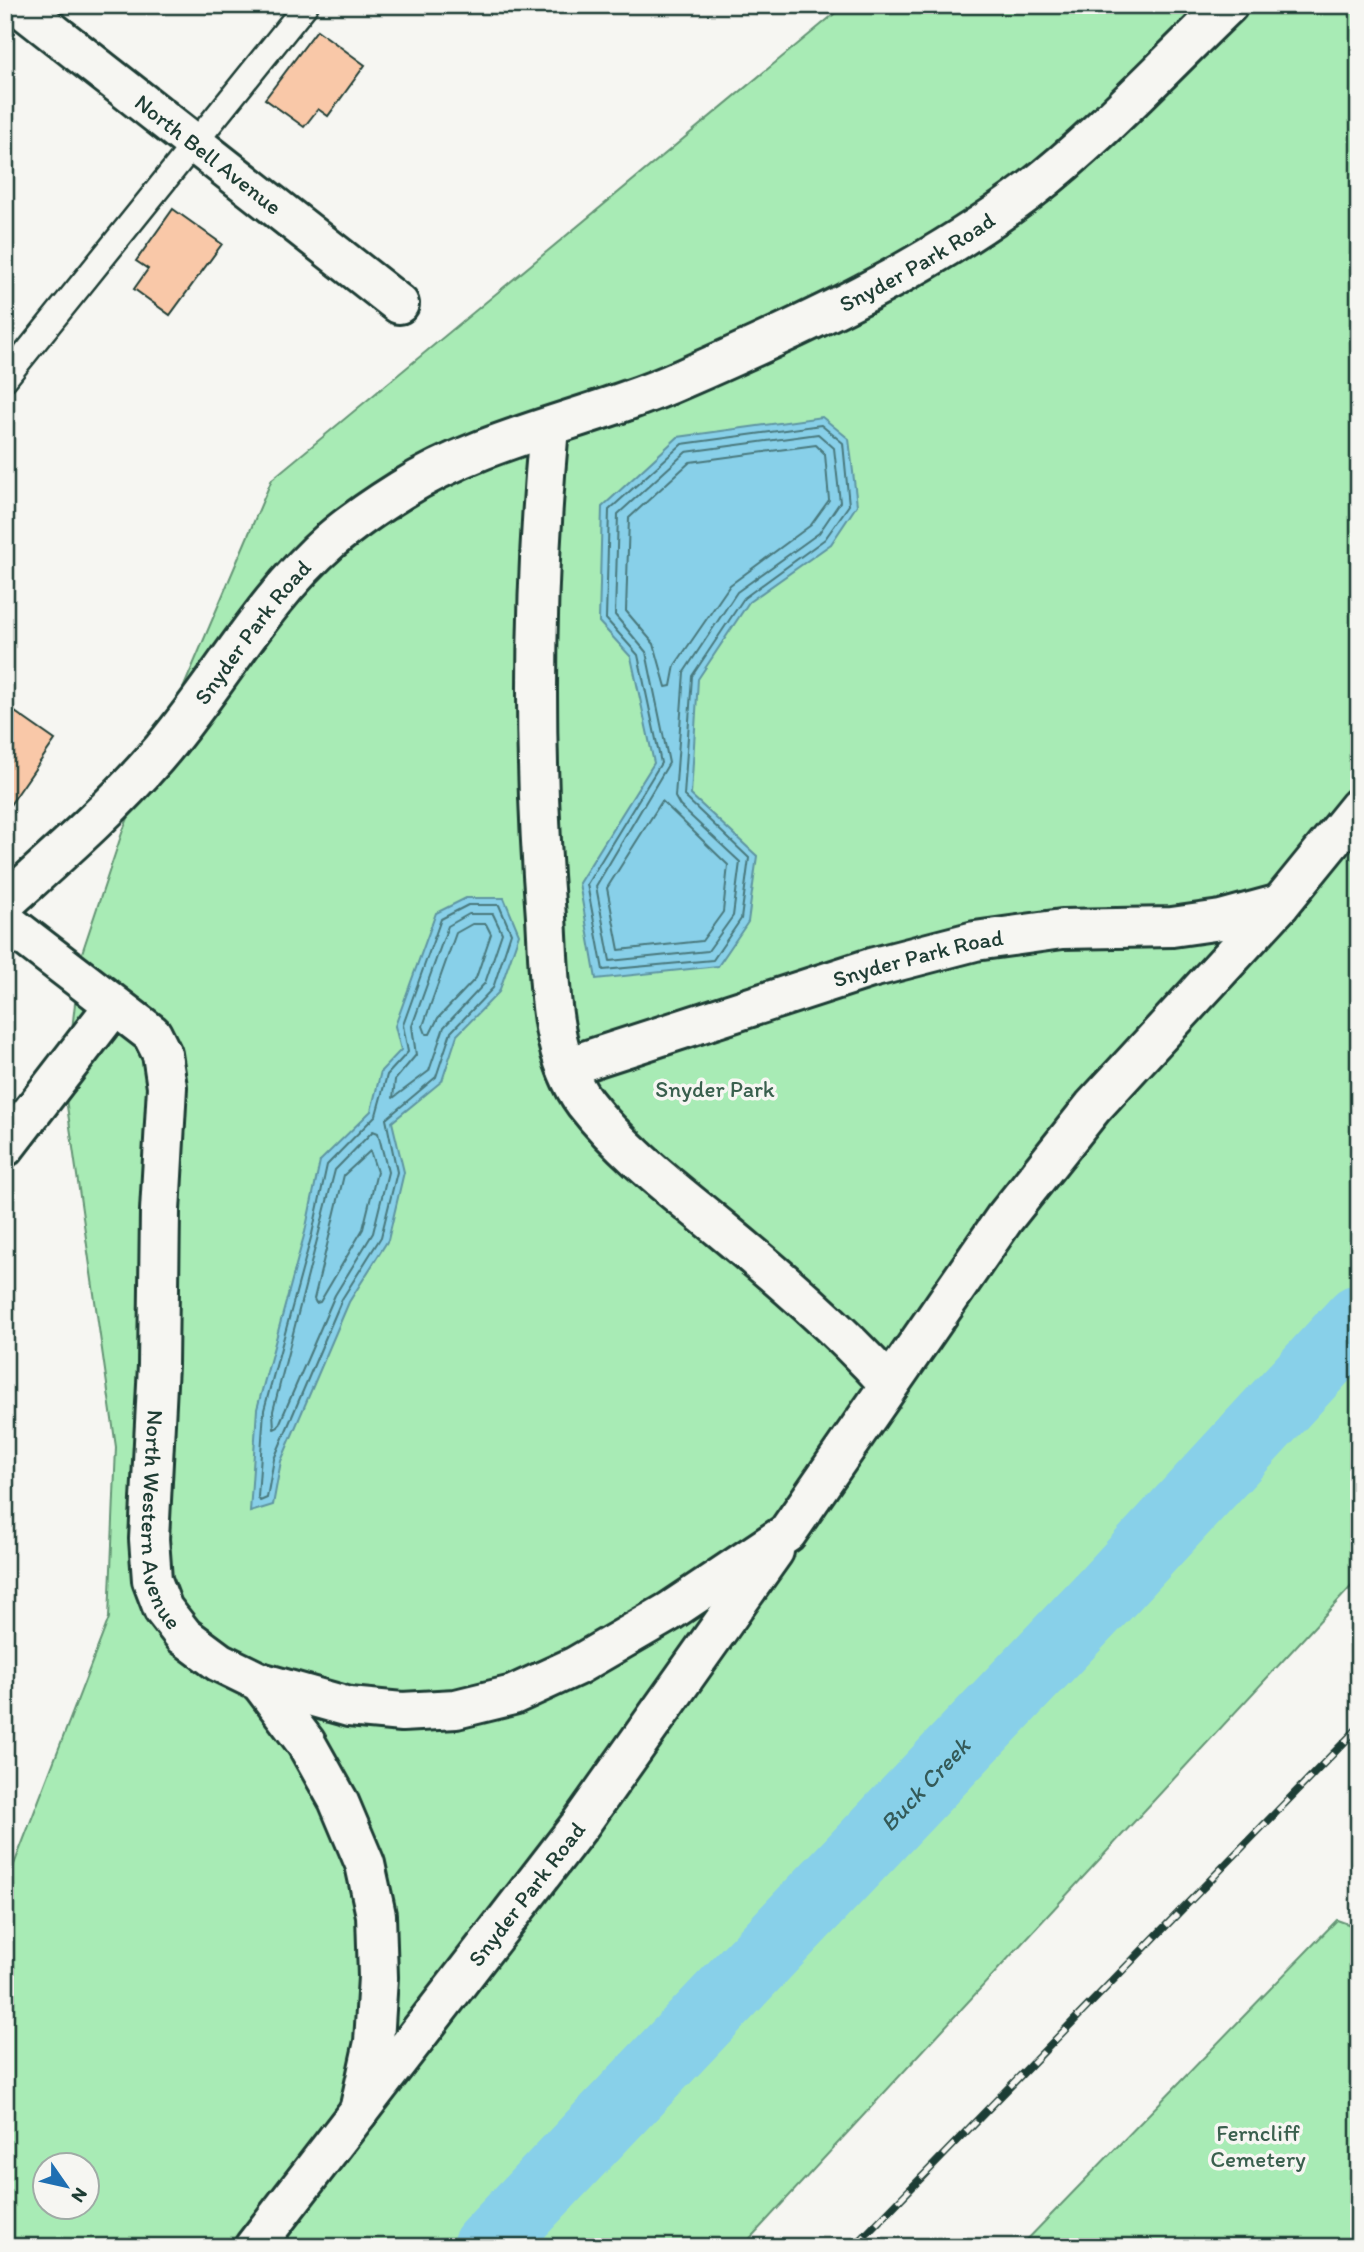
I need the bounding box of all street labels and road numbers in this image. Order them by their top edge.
street label: North Bell Avenue [129,88,288,221]
street label: Snyder Park Road [834,206,1000,318]
street label: Snyder Park Road [188,553,317,710]
street label: Snyder Park Road [829,923,1006,993]
street label: North Western Avenue [135,1409,188,1635]
street label: Snyder Park Road [462,1816,591,1972]

